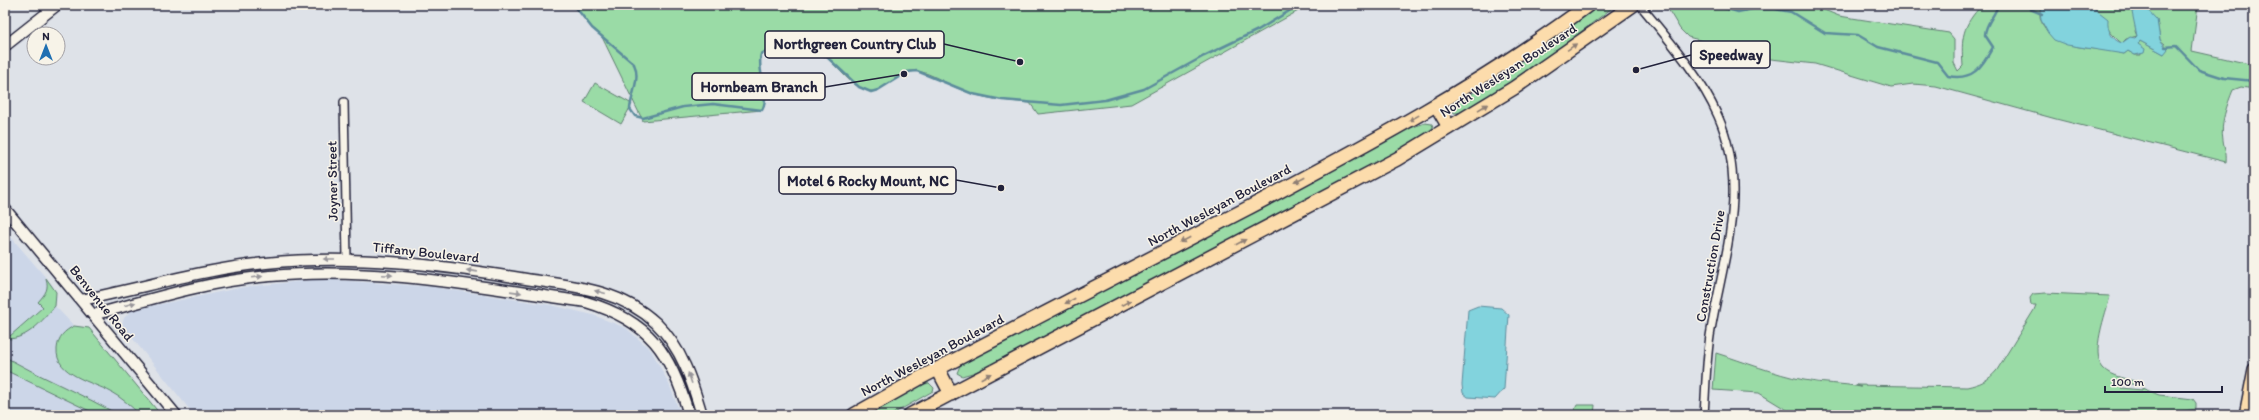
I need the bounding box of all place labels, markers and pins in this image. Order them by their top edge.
callout: Northgreen Country Club [765,31,944,58]
callout: Speedway [1691,41,1770,68]
callout: Hornbeam Branch [692,73,825,100]
callout: Motel 6 Rocky Mount, NC [779,167,956,194]

